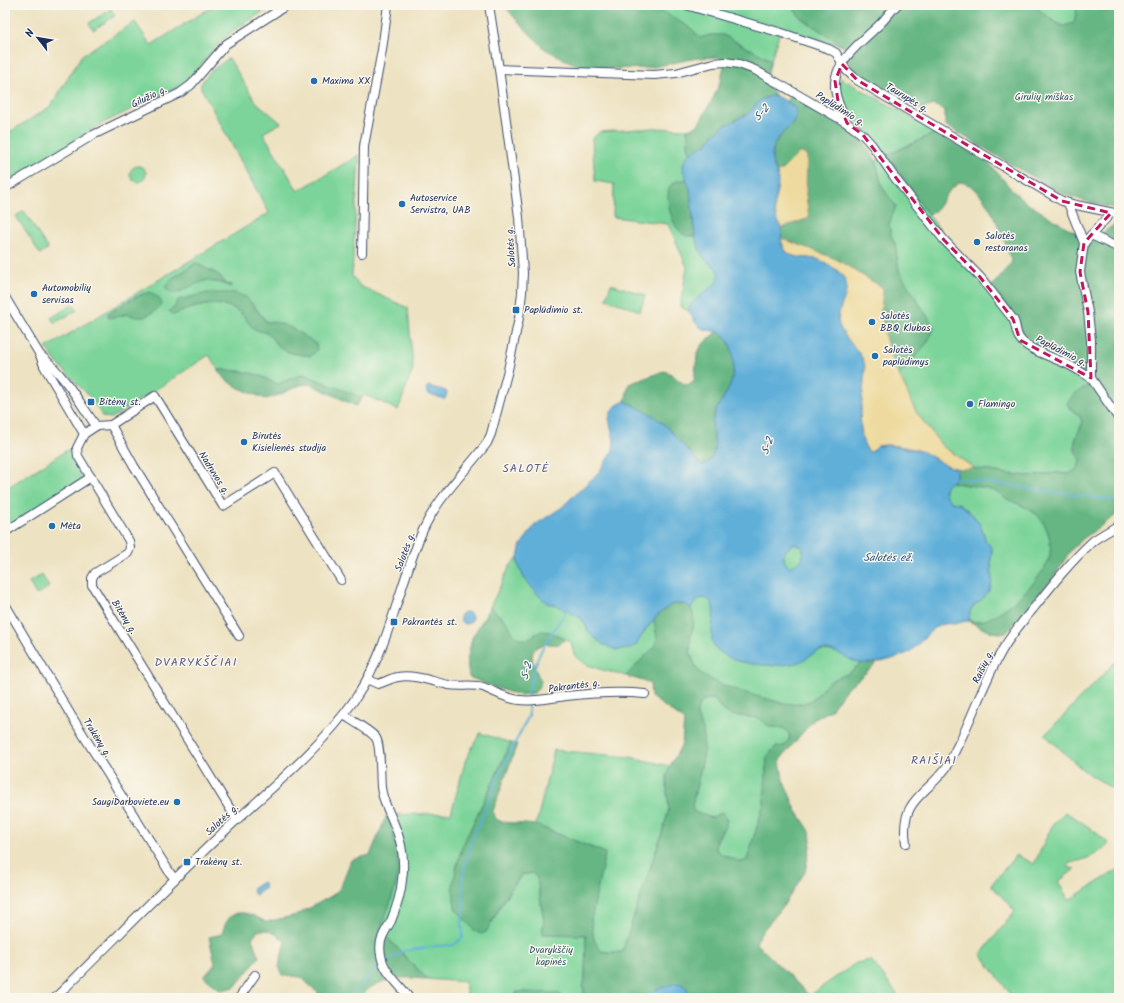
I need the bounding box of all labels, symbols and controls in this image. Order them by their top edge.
north arrow [18,18,58,58]
text: N [21,26,40,41]
place label: Maxima XX [322,73,371,89]
marker: Maxima XX [309,76,319,86]
street label: Taurupės g. [883,79,931,117]
street label: Gilužio g. [128,81,170,113]
street label: Paplūdimio g. [812,88,868,130]
park label: Girulių miškas [1015,89,1074,105]
water label: S-2 [750,99,776,125]
place label: Autoservice Servistra, UAB [410,190,471,218]
marker: Autoservice Servistra, UAB [397,199,407,209]
street label: Salotės g. [502,226,520,268]
place label: Salotės restoranas [985,228,1028,256]
marker: Salotės restoranas [972,237,982,247]
place label: Automobilių servisas [42,280,91,308]
marker: Automobilių servisas [29,289,39,299]
place label: Paplūdimio st. [524,302,583,318]
marker: Paplūdimio st. [511,305,521,315]
place label: Salotės BBQ Klubas [880,308,931,336]
marker: Salotės BBQ Klubas [867,317,877,327]
street label: Paplūdimio g. [1033,331,1089,371]
place label: Salotės paplūdimys [882,342,930,370]
marker: Salotės paplūdimys [870,351,880,361]
place label: Bitėnų st. [99,394,141,410]
place label: Flamingo [978,396,1016,412]
marker: Bitėnų st. [86,397,96,407]
marker: Flamingo [965,399,975,409]
place label: Birutės Kisielienės studija [252,428,327,456]
water label: S-2 [757,433,780,457]
marker: Birutės Kisielienės studija [239,437,249,447]
street label: Nadruvos g. [194,448,234,498]
district label: SALOTĖ [502,459,550,478]
place label: Mėta [60,518,81,534]
marker: Mėta [47,521,57,531]
street label: Salotės g. [391,530,419,574]
water label: Salotės ež. [863,549,913,567]
street label: Bitėnų g. [107,597,141,637]
place label: Pakrantės st. [402,614,457,630]
marker: Pakrantės st. [389,617,399,627]
street label: Raišių g. [968,648,998,686]
district label: DVARYKŠČIAI [155,653,237,672]
water label: S-2 [516,659,538,682]
street label: Pakrantės g. [547,675,601,697]
street label: Trakėnų g. [79,715,115,761]
district label: RAIŠIAI [911,751,957,770]
place label: SaugiDarboviete.eu [92,794,169,810]
marker: SaugiDarboviete.eu [172,797,182,807]
street label: Salotės g. [202,800,242,840]
place label: Trakėnų st. [195,854,242,870]
marker: Trakėnų st. [182,857,192,867]
park label: Dvarykščių kapinės [529,942,573,970]

